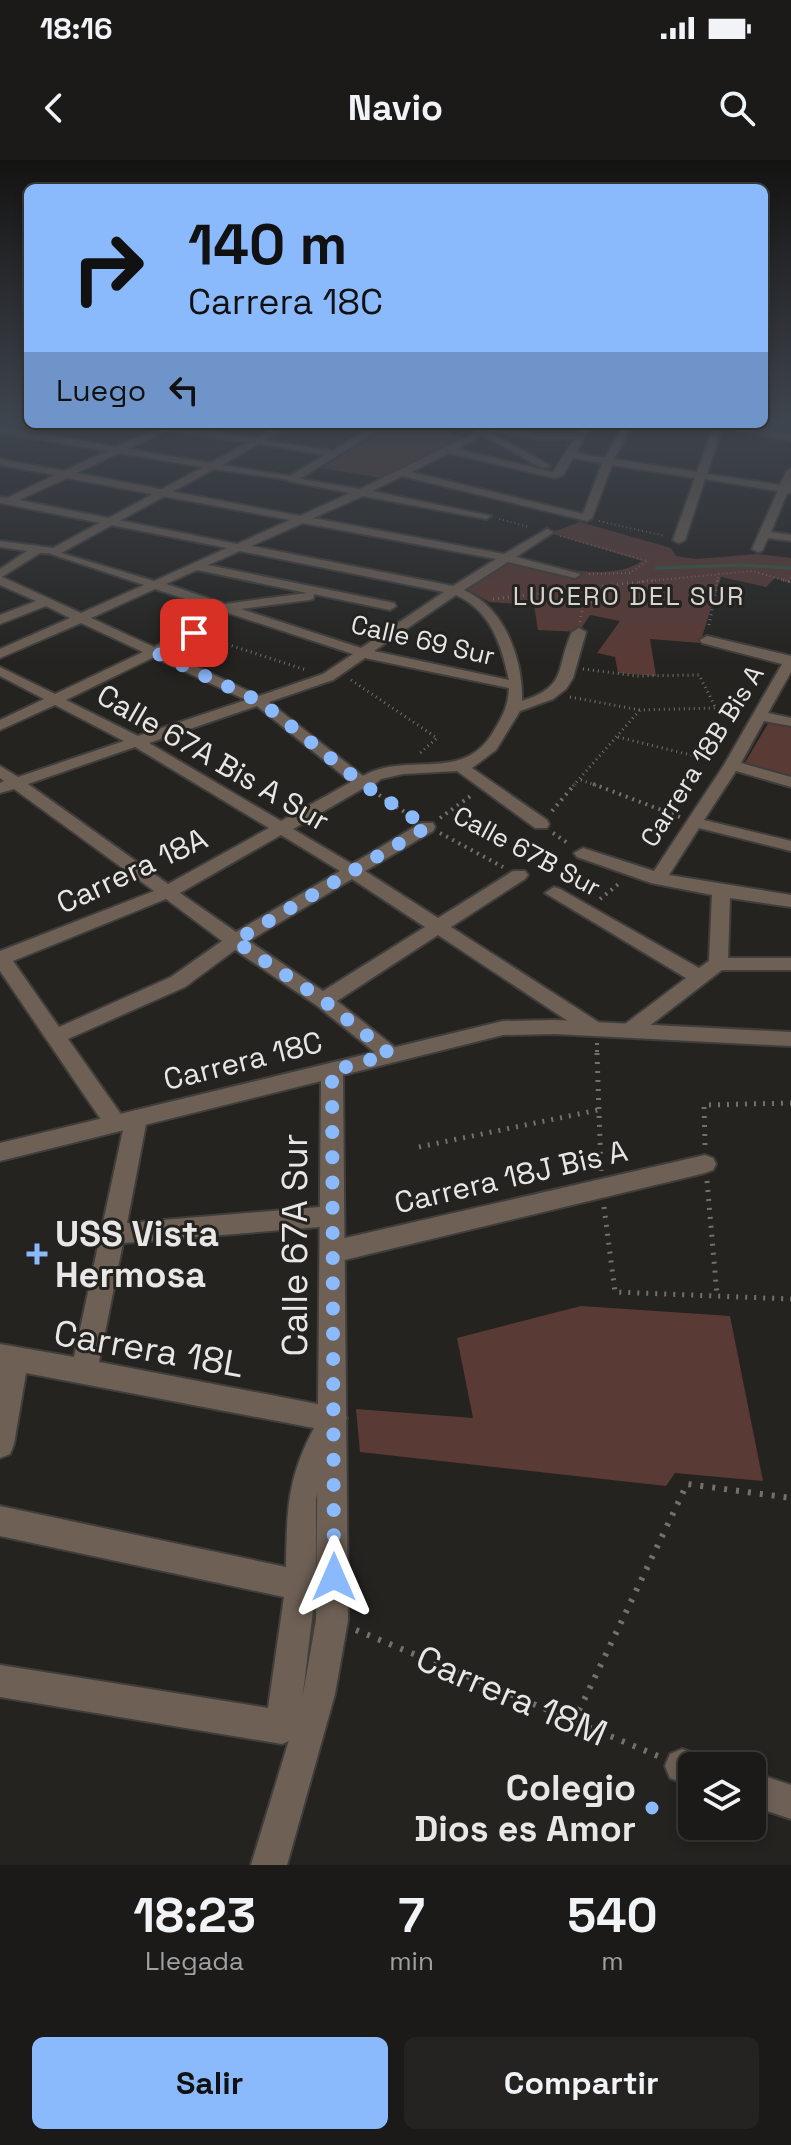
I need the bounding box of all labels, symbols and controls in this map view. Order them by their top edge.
text: 18:16 [40,9,113,48]
text: Navio [348,85,443,131]
icon: back [32,86,76,130]
icon: search [715,86,759,130]
text: 140 m [188,209,347,280]
icon: right [56,216,160,320]
text: Carrera 18C [188,279,383,325]
icon: left [162,368,206,412]
text: Luego [56,371,146,410]
district label: LUCERO DEL SUR [513,579,745,613]
pin [160,599,228,667]
street label: Calle 69 Sur [348,607,498,673]
icon: arrive [172,611,216,655]
street label: Carrera 18B Bis A [632,659,772,853]
street label: Calle 67A Bis A Sur [90,675,337,840]
street label: Calle 67B Sur [447,798,607,904]
street label: Carrera 18A [50,819,214,923]
street label: Carrera 18C [159,1022,326,1099]
street label: Carrera 18J Bis A [391,1131,631,1222]
street label: Calle 67A Sur [272,1134,318,1356]
place label: USS Vista Hermosa [55,1211,219,1298]
marker: USS Vista Hermosa [26,1243,48,1265]
street label: Carrera 18L [50,1310,247,1388]
position arrow [292,1535,376,1619]
street label: Carrera 18M [409,1635,614,1757]
map controls [678,1752,766,1840]
button: layers [678,1752,766,1840]
place label: Colegio Dios es Amor [414,1765,636,1852]
marker: Colegio Dios es Amor [643,1799,661,1817]
text: 18:23 [133,1885,256,1946]
text: 7 [398,1885,425,1946]
text: 540 [567,1885,658,1946]
text: Llegada [145,1944,244,1978]
text: min [389,1944,434,1978]
text: m [601,1944,624,1978]
button: Salir [32,2037,388,2129]
button: Compartir [404,2037,759,2129]

